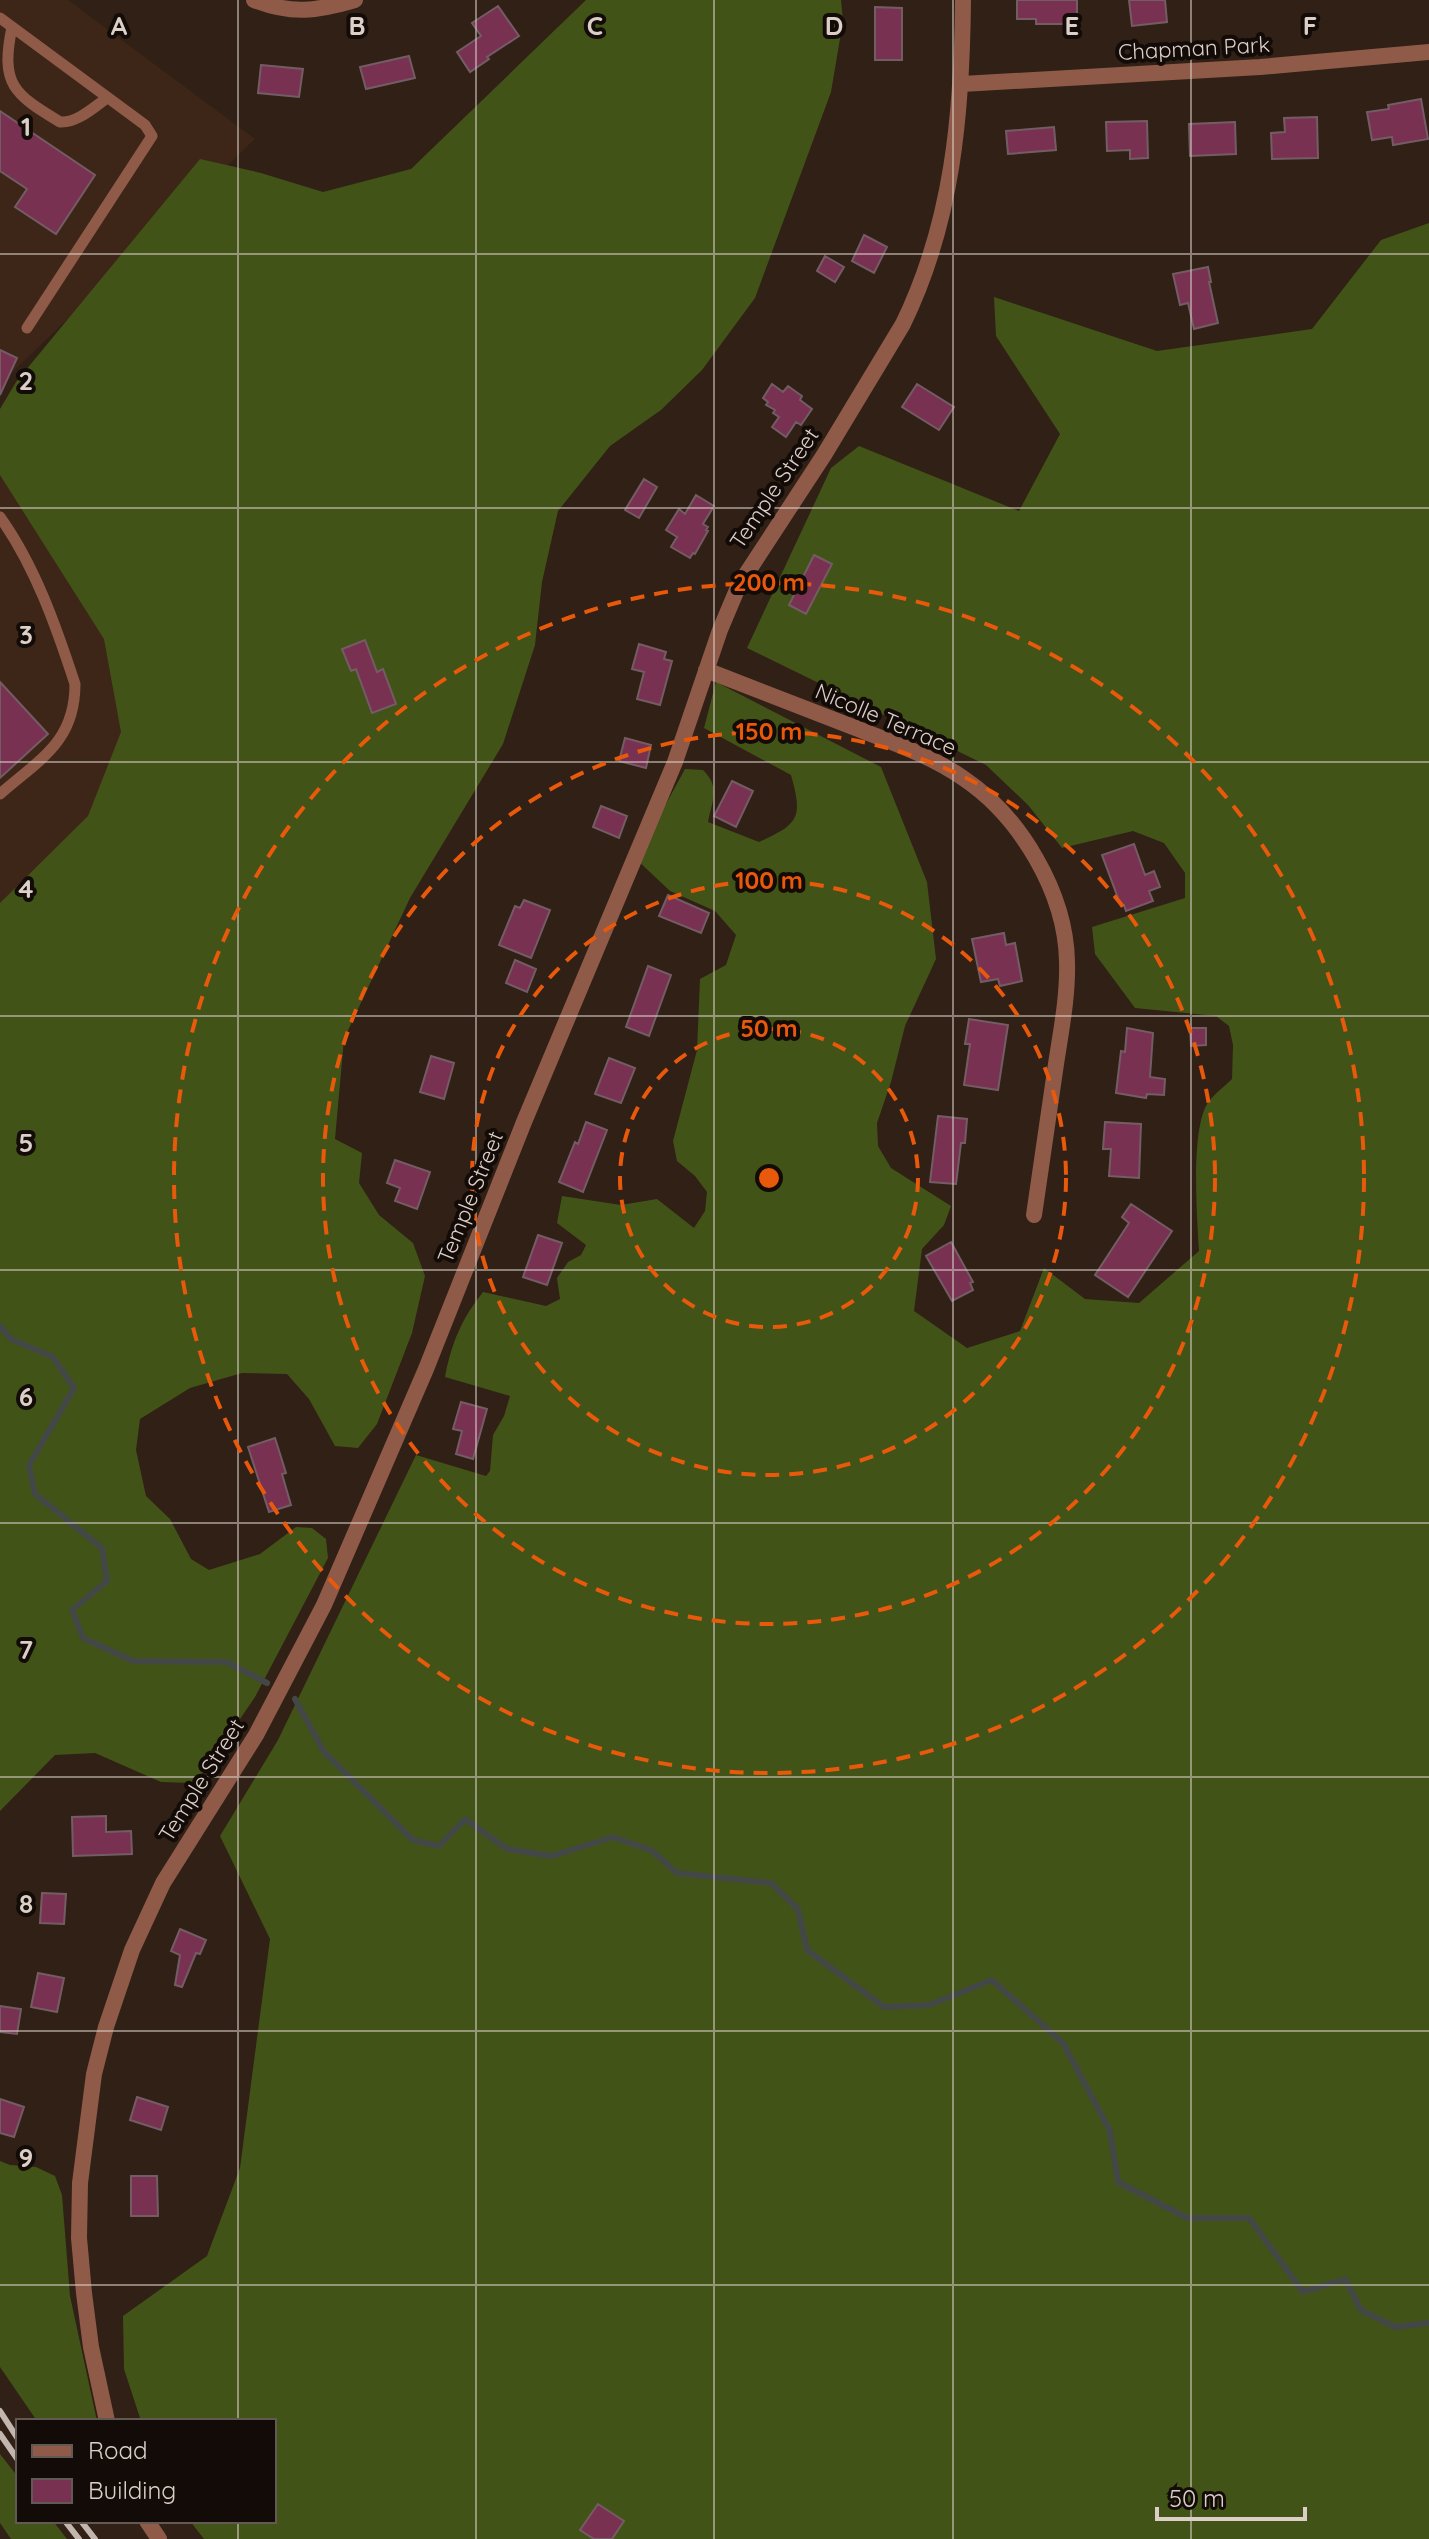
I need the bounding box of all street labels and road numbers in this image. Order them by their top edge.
street label: Chapman Park [1117,30,1271,66]
street label: Temple Street [723,422,825,554]
street label: Nicolle Terrace [811,677,961,761]
street label: Temple Street [431,1127,509,1267]
street label: Temple Street [152,1713,250,1847]

